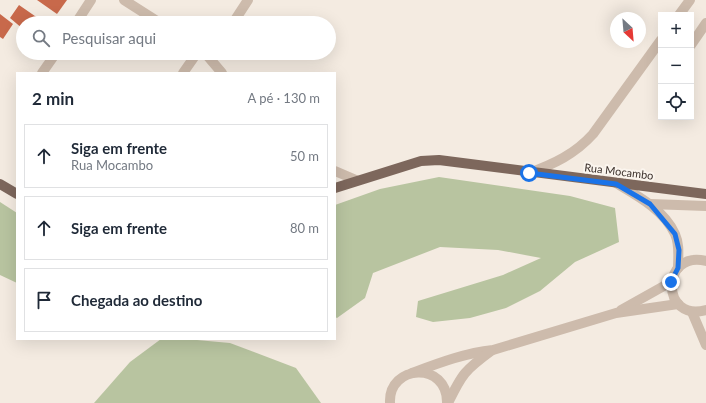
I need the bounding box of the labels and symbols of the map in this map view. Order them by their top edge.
north arrow [610,12,646,48]
street label: Rua Mocambo [584,160,654,182]
route start [520,164,538,182]
route end [662,273,680,291]

